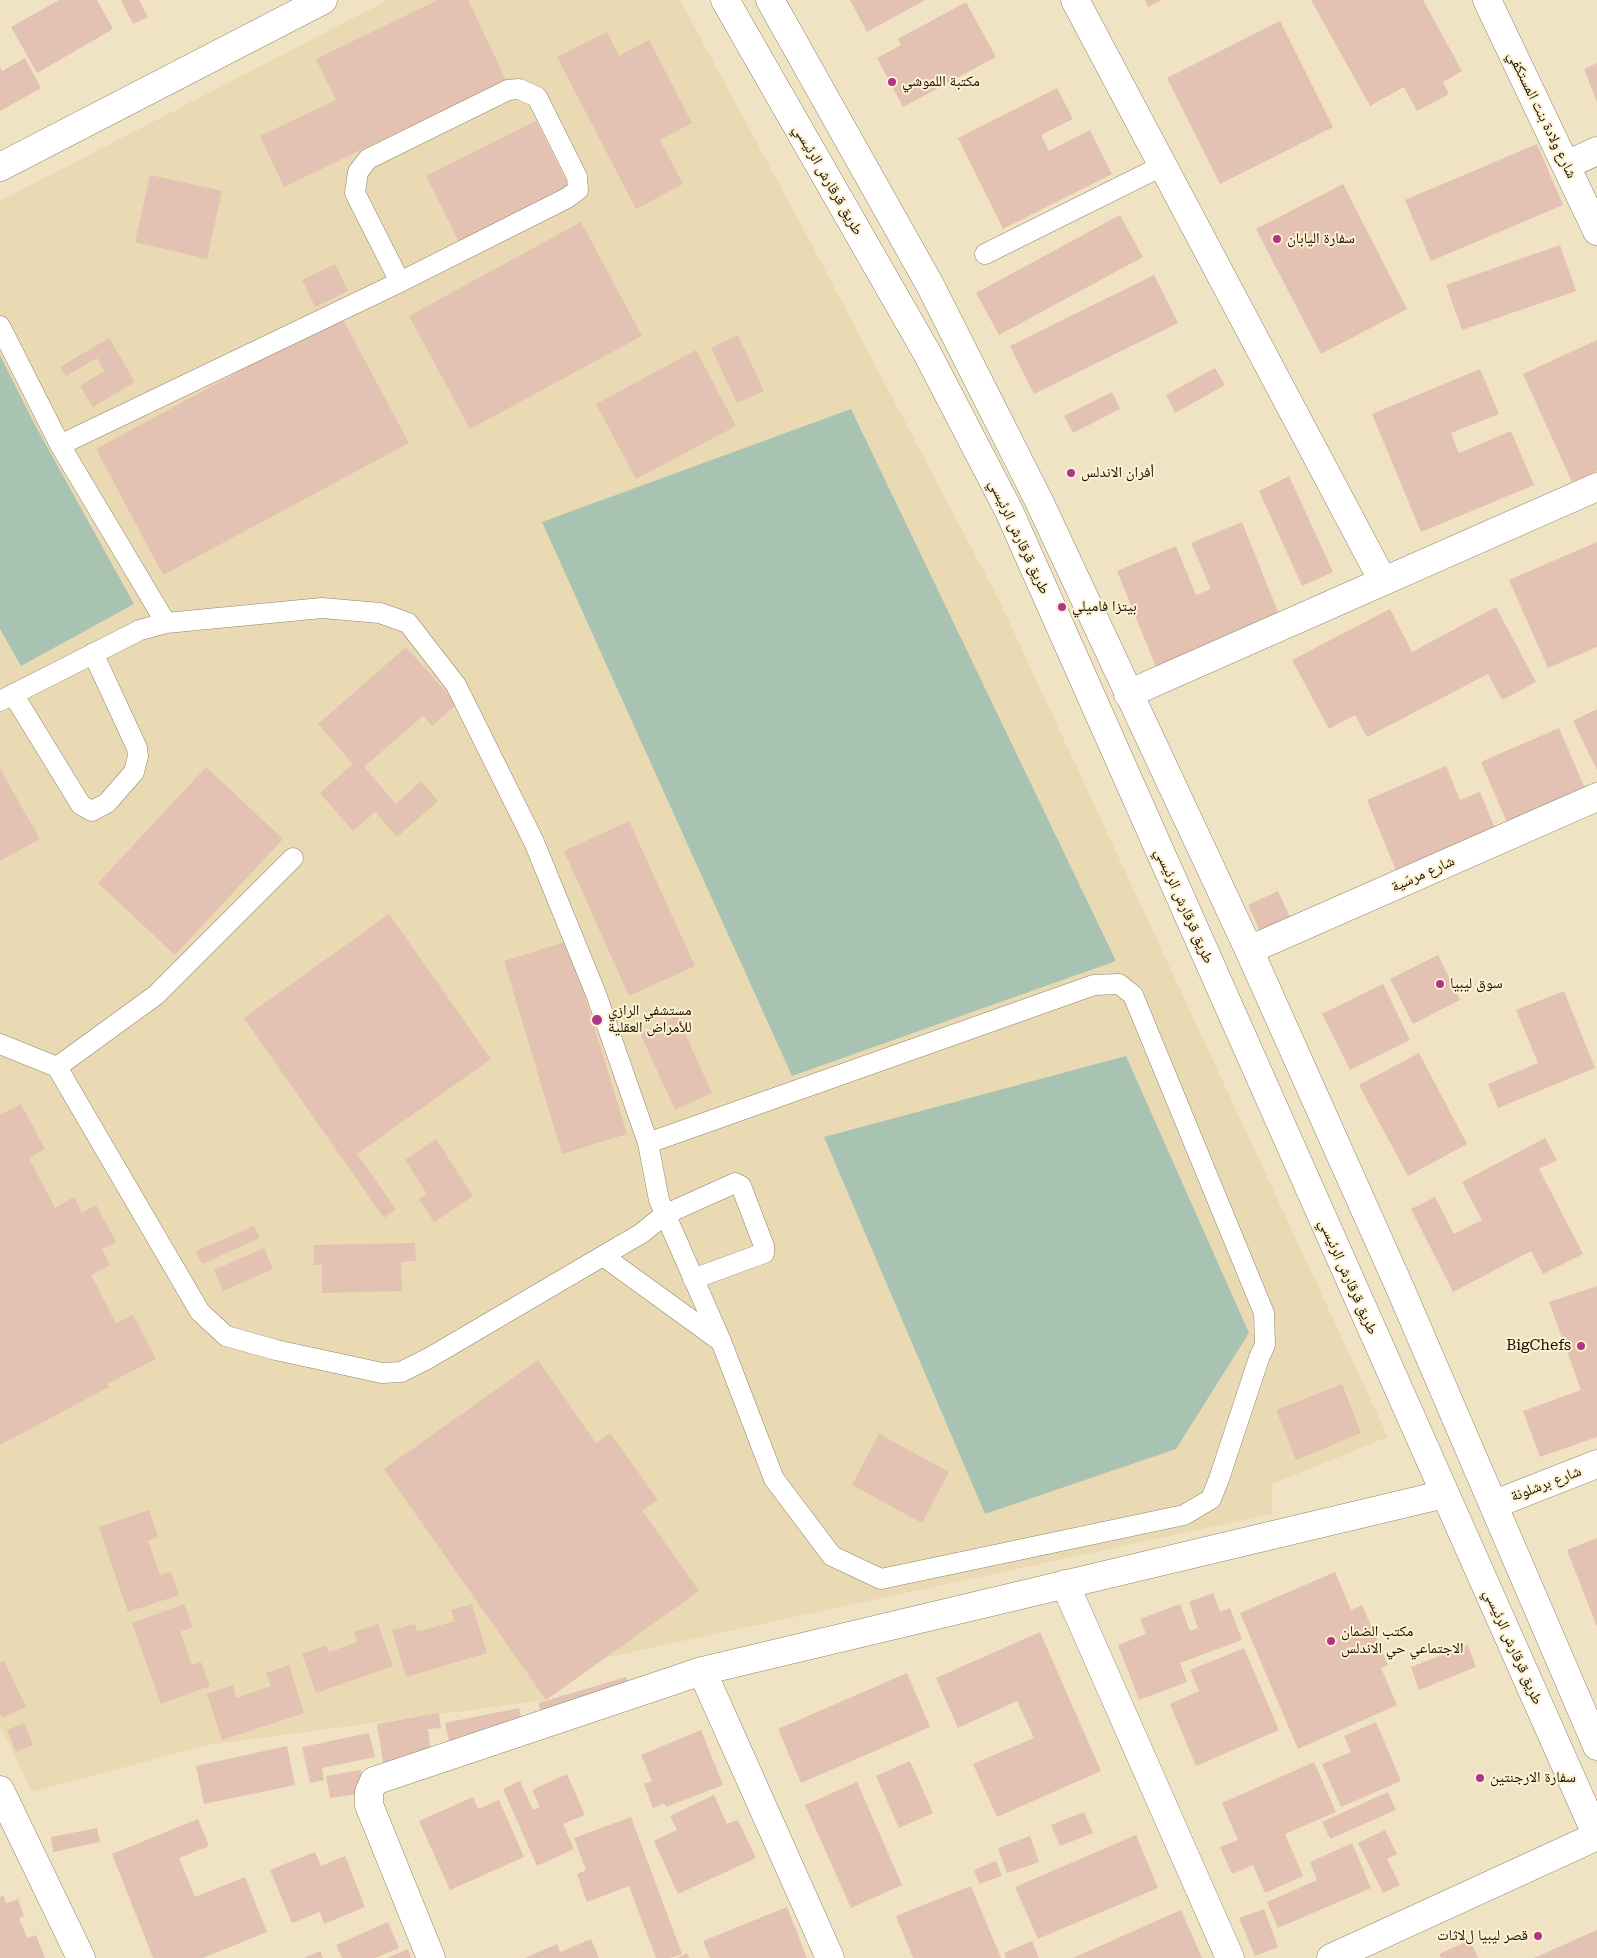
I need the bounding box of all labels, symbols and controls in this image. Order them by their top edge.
street label: شارع ولادة بنت المستكفي [1503,49,1581,181]
place label: مكتبة اللموشي [902,73,980,91]
marker: مكتبة اللموشي [886,76,898,88]
street label: طريق قرقارش الرئيسي [789,122,867,238]
place label: سفارة اليابان [1287,230,1355,248]
marker: سفارة اليابان [1271,233,1283,245]
place label: أفران الاندلس [1081,464,1154,482]
marker: أفران الاندلس [1065,467,1077,479]
street label: طريق قرقارش الرئيسي [985,477,1053,597]
place label: بيتزا فاميلي [1072,598,1137,616]
marker: بيتزا فاميلي [1056,601,1068,613]
street label: طريق قرقارش الرئيسي [1150,846,1218,966]
street label: شارع مرسّية [1389,852,1457,896]
place label: سوق ليبيا [1450,975,1503,993]
marker: سوق ليبيا [1434,978,1446,990]
place label: مستشفي الرازي للأمراض العقلية [608,1002,692,1037]
marker: مستشفي الرازي للأمراض العقلية [590,1013,604,1027]
street label: طريق قرقارش الرئيسي [1314,1217,1382,1337]
place label: BigChefs [1506,1337,1571,1355]
marker: BigChefs [1575,1340,1587,1352]
street label: شارع برشلونة [1508,1462,1584,1506]
street label: طريق قرقارش الرئيسي [1479,1587,1547,1707]
place label: مكتب الضمان الاجتماعي حي الاندلس [1341,1623,1464,1658]
marker: مكتب الضمان الاجتماعي حي الاندلس [1325,1635,1337,1647]
place label: سفارة الارجنتين [1490,1769,1576,1787]
marker: سفارة الارجنتين [1474,1772,1486,1784]
place label: قصر ليبيا لﻻثات [1437,1927,1528,1945]
marker: قصر ليبيا لﻻثات [1532,1930,1544,1942]

